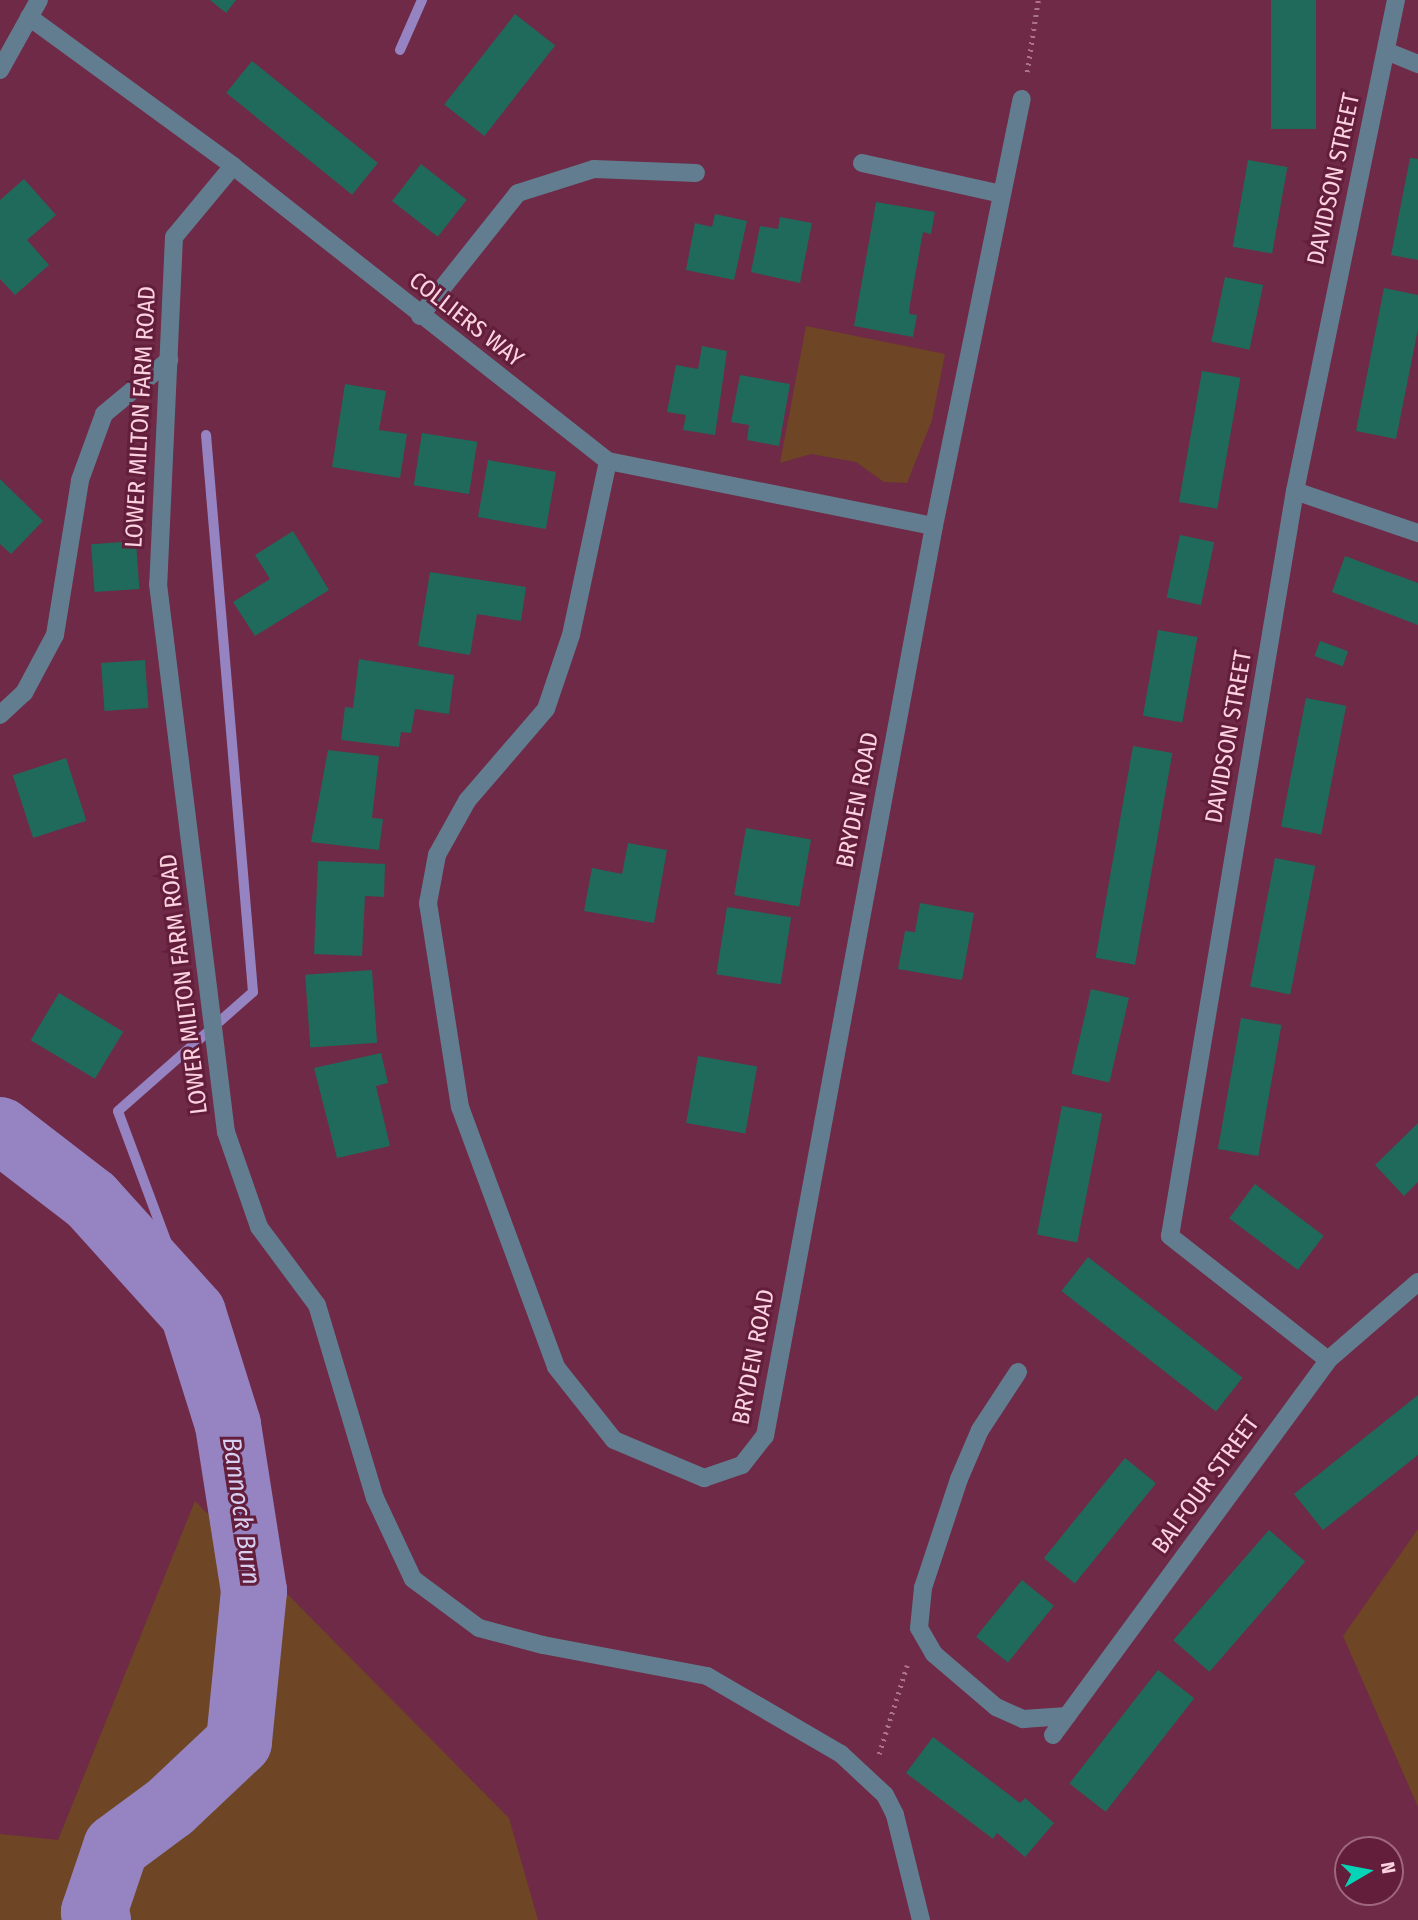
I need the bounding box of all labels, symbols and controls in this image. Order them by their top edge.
street label: DAVIDSON STREET [1302,91,1366,267]
street label: COLLIERS WAY [403,266,529,374]
street label: LOWER MILTON FARM ROAD [120,285,162,549]
street label: DAVIDSON STREET [1200,648,1258,826]
street label: BRYDEN ROAD [831,730,885,870]
street label: LOWER MILTON FARM ROAD [154,852,214,1116]
street label: BRYDEN ROAD [727,1287,781,1427]
street label: BALFOUR STREET [1146,1410,1266,1560]
water label: Bannock Burn [215,1435,267,1587]
north arrow [1334,1836,1404,1906]
text: N [1376,1860,1401,1875]

